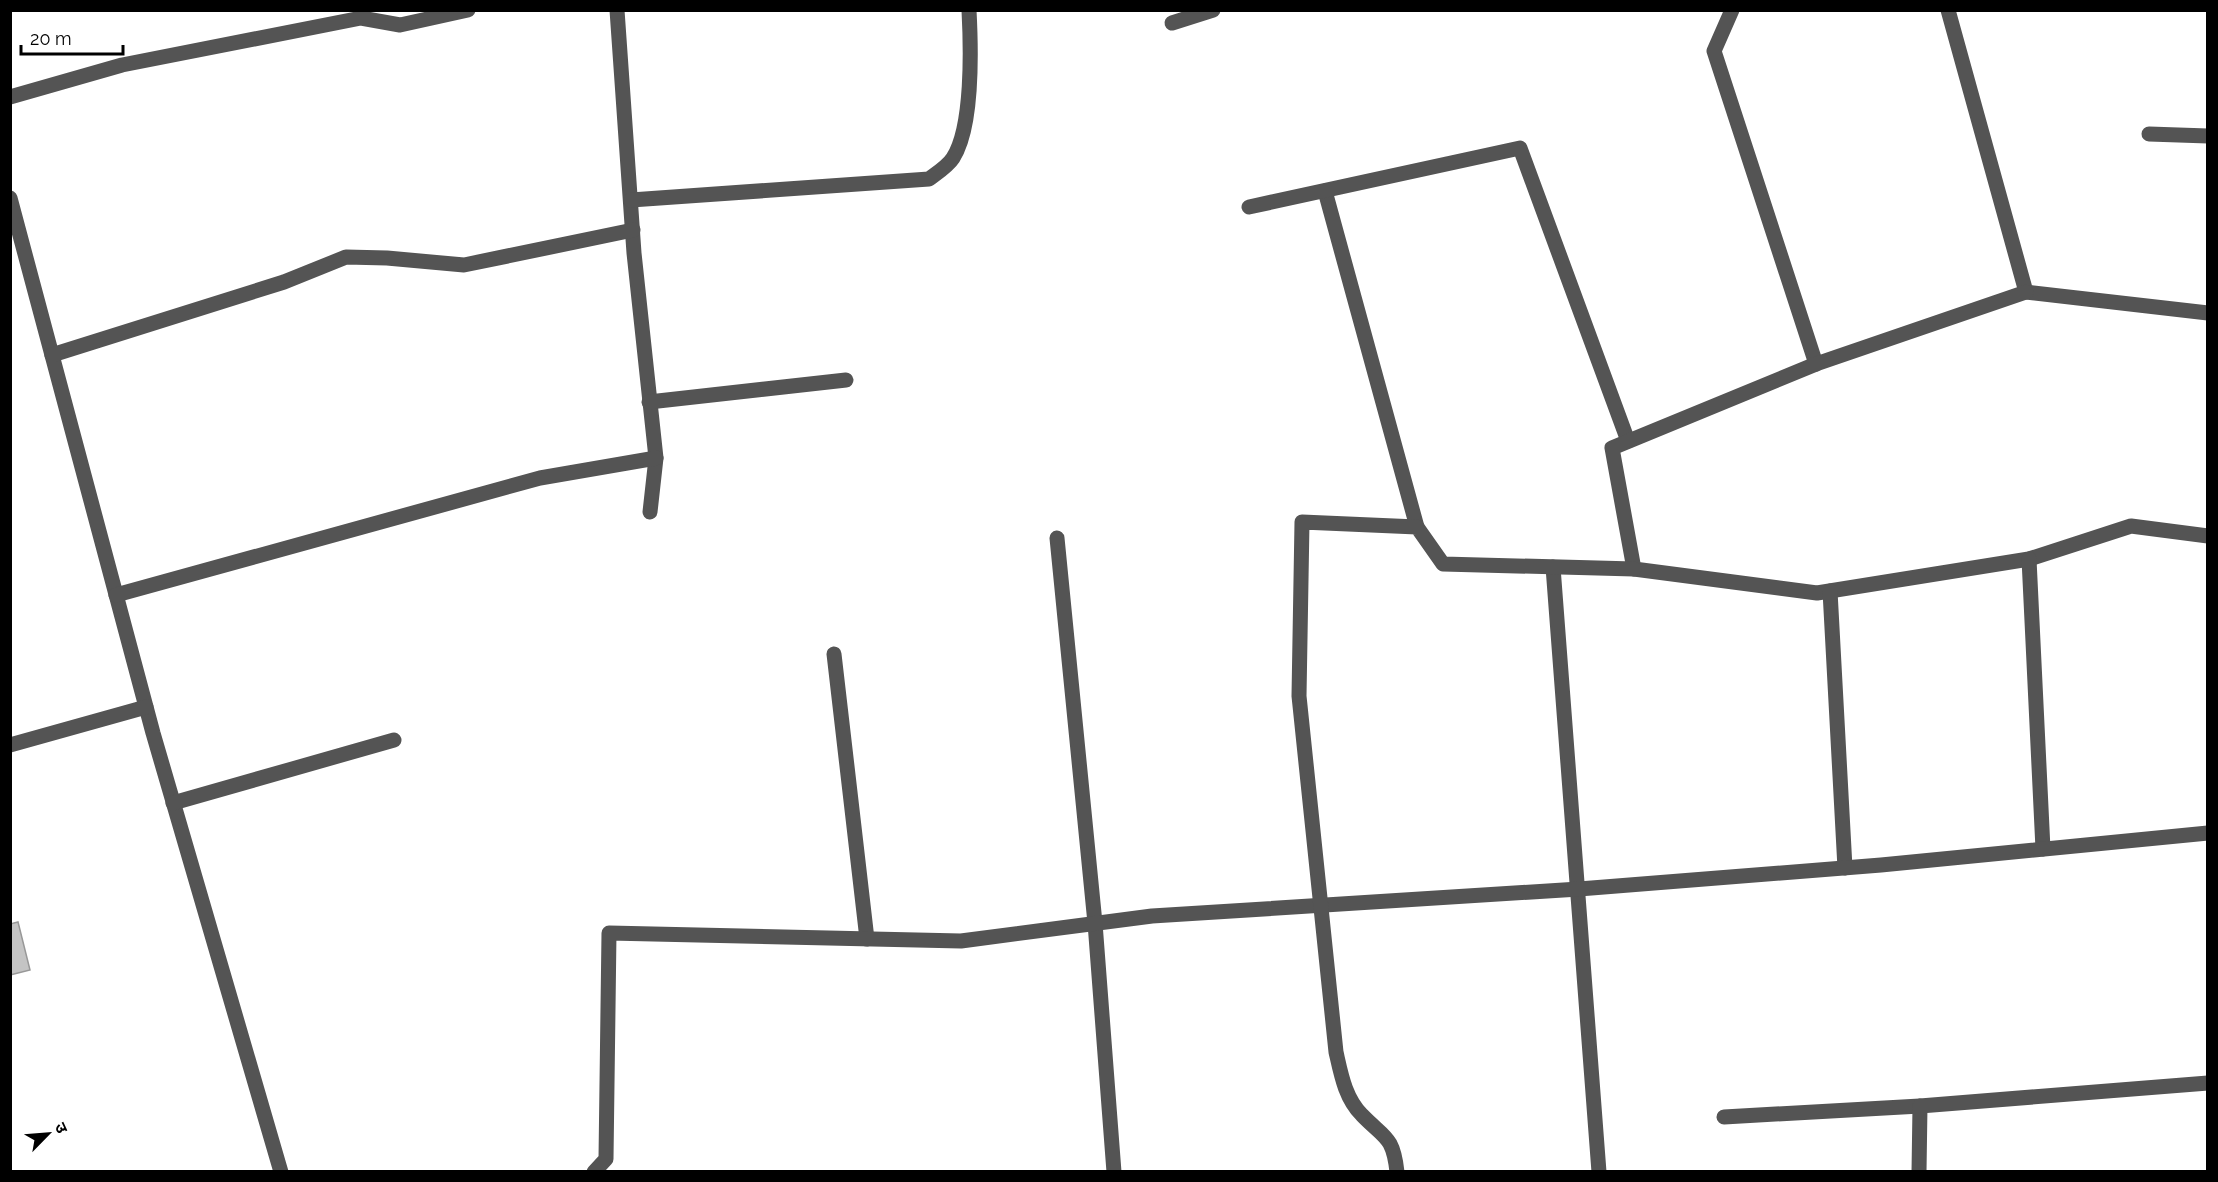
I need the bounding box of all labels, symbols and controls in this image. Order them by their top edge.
scale bar [21,18,123,56]
text: 20 m [30,28,72,49]
north arrow [18,1104,78,1164]
text: उ [51,1120,72,1137]

